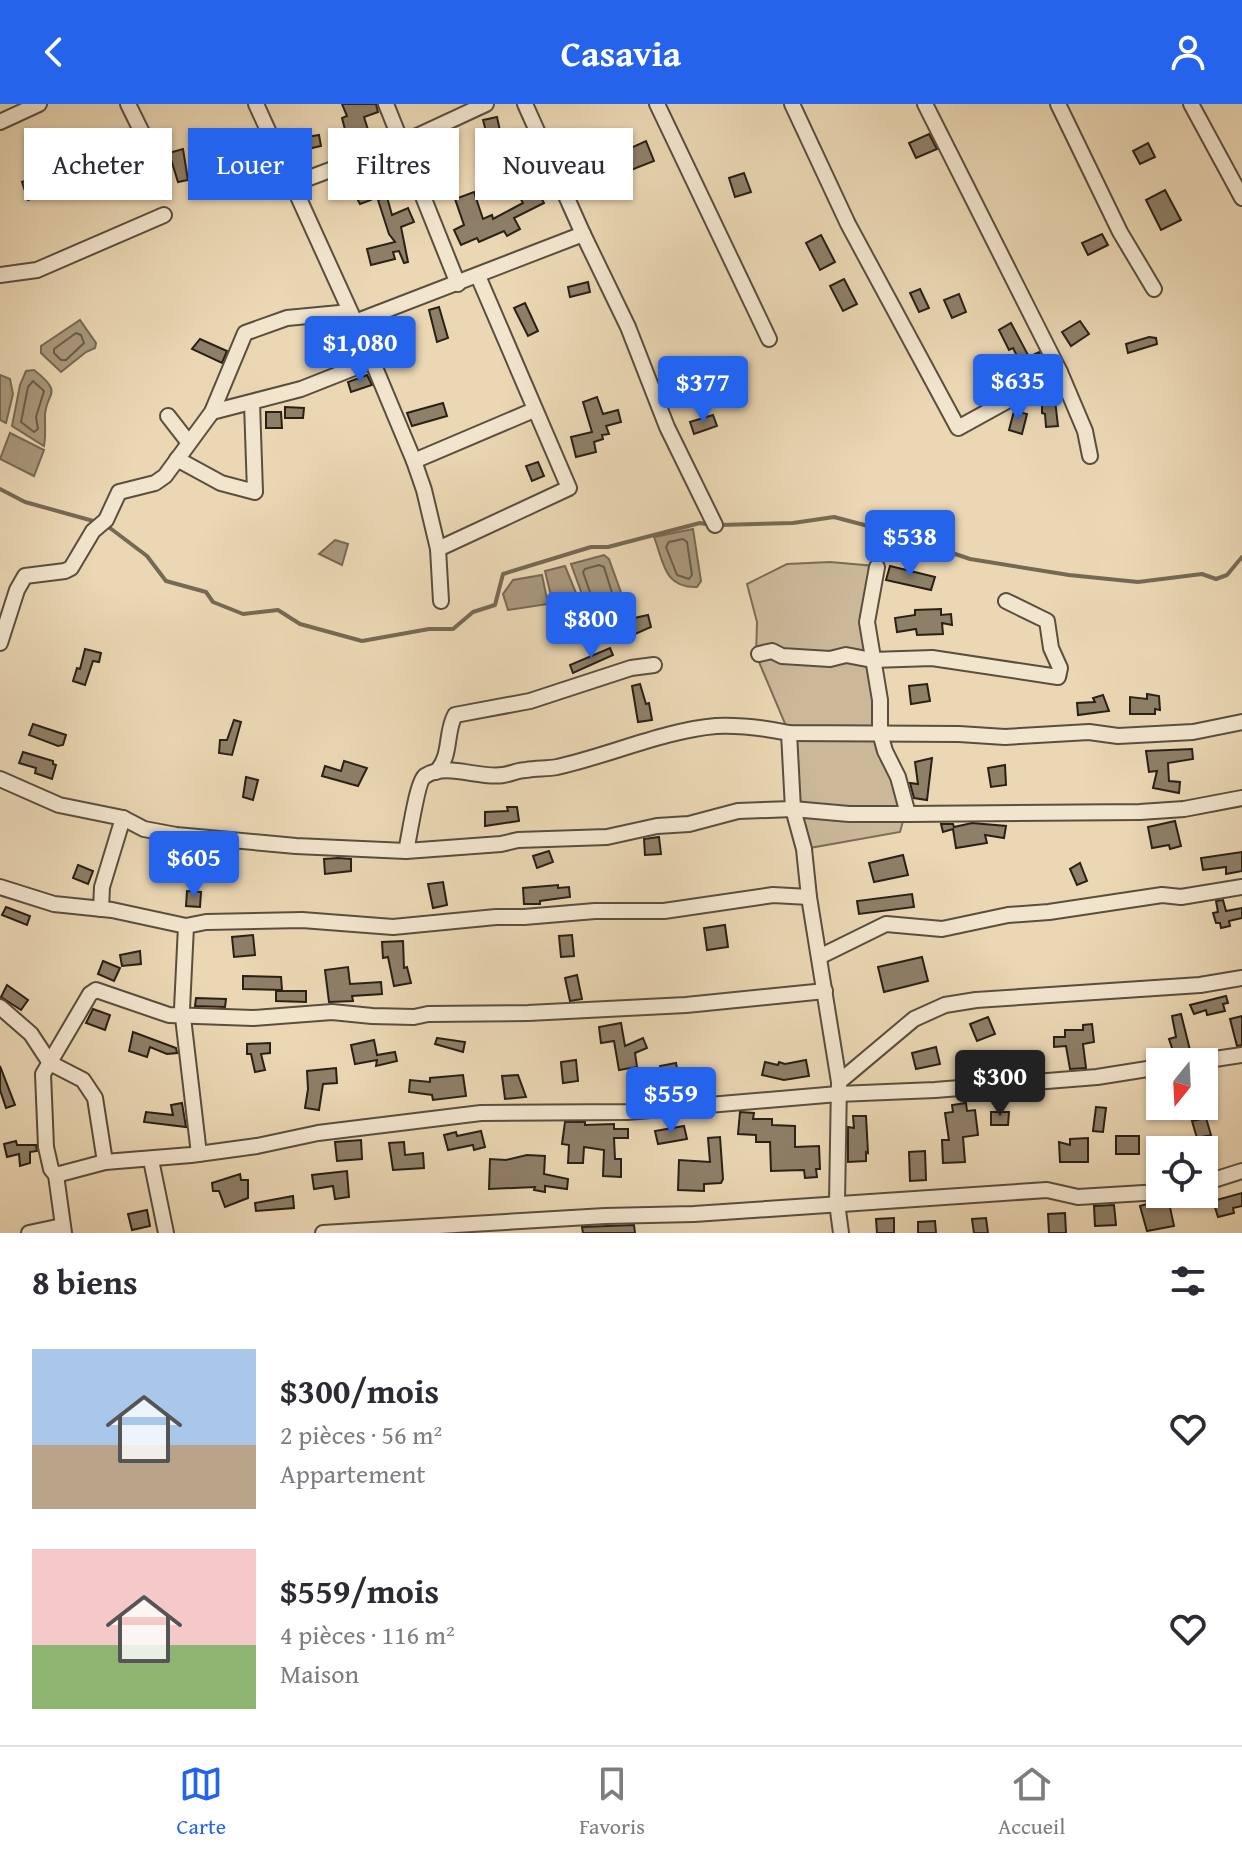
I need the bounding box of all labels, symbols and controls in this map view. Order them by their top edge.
text: Casavia [561,26,681,79]
icon: back [32,30,76,74]
icon: person [1166,30,1210,74]
chip: Acheter [24,128,172,200]
chip: Louer [188,128,312,200]
chip: Filtres [328,128,459,200]
chip: Nouveau [475,128,633,200]
pin: $1,080 [295,316,425,384]
text: $1,080 [323,322,397,361]
pin: $635 [971,354,1065,422]
pin: $377 [656,356,750,424]
text: $635 [991,360,1045,399]
text: $377 [676,362,730,401]
pin: $538 [863,510,957,578]
text: $538 [883,516,937,555]
pin: $800 [544,592,638,660]
text: $800 [564,598,618,637]
pin: $605 [147,831,241,899]
text: $605 [167,837,221,876]
north arrow [1146,1048,1218,1120]
map controls [1146,1048,1218,1208]
pin: $300 [953,1050,1047,1118]
text: $300 [973,1056,1027,1095]
pin: $559 [624,1067,718,1135]
text: $559 [644,1073,698,1112]
button: locate [1146,1136,1218,1208]
text: 8 biens [32,1257,138,1306]
icon: filters [1166,1259,1210,1303]
text: $300/mois [280,1366,439,1415]
icon: home [96,1381,192,1477]
icon: heart [1166,1407,1210,1451]
text: 2 pièces · 56 m² [280,1415,442,1454]
text: Appartement [280,1454,425,1493]
text: $559/mois [280,1566,439,1615]
icon: home [96,1581,192,1677]
icon: heart [1166,1607,1210,1651]
text: 4 pièces · 116 m² [280,1615,455,1654]
text: Maison [280,1654,359,1693]
tab: Carte [177,1762,226,1842]
tab: Favoris [579,1762,645,1842]
tab: Accueil [998,1762,1065,1842]

